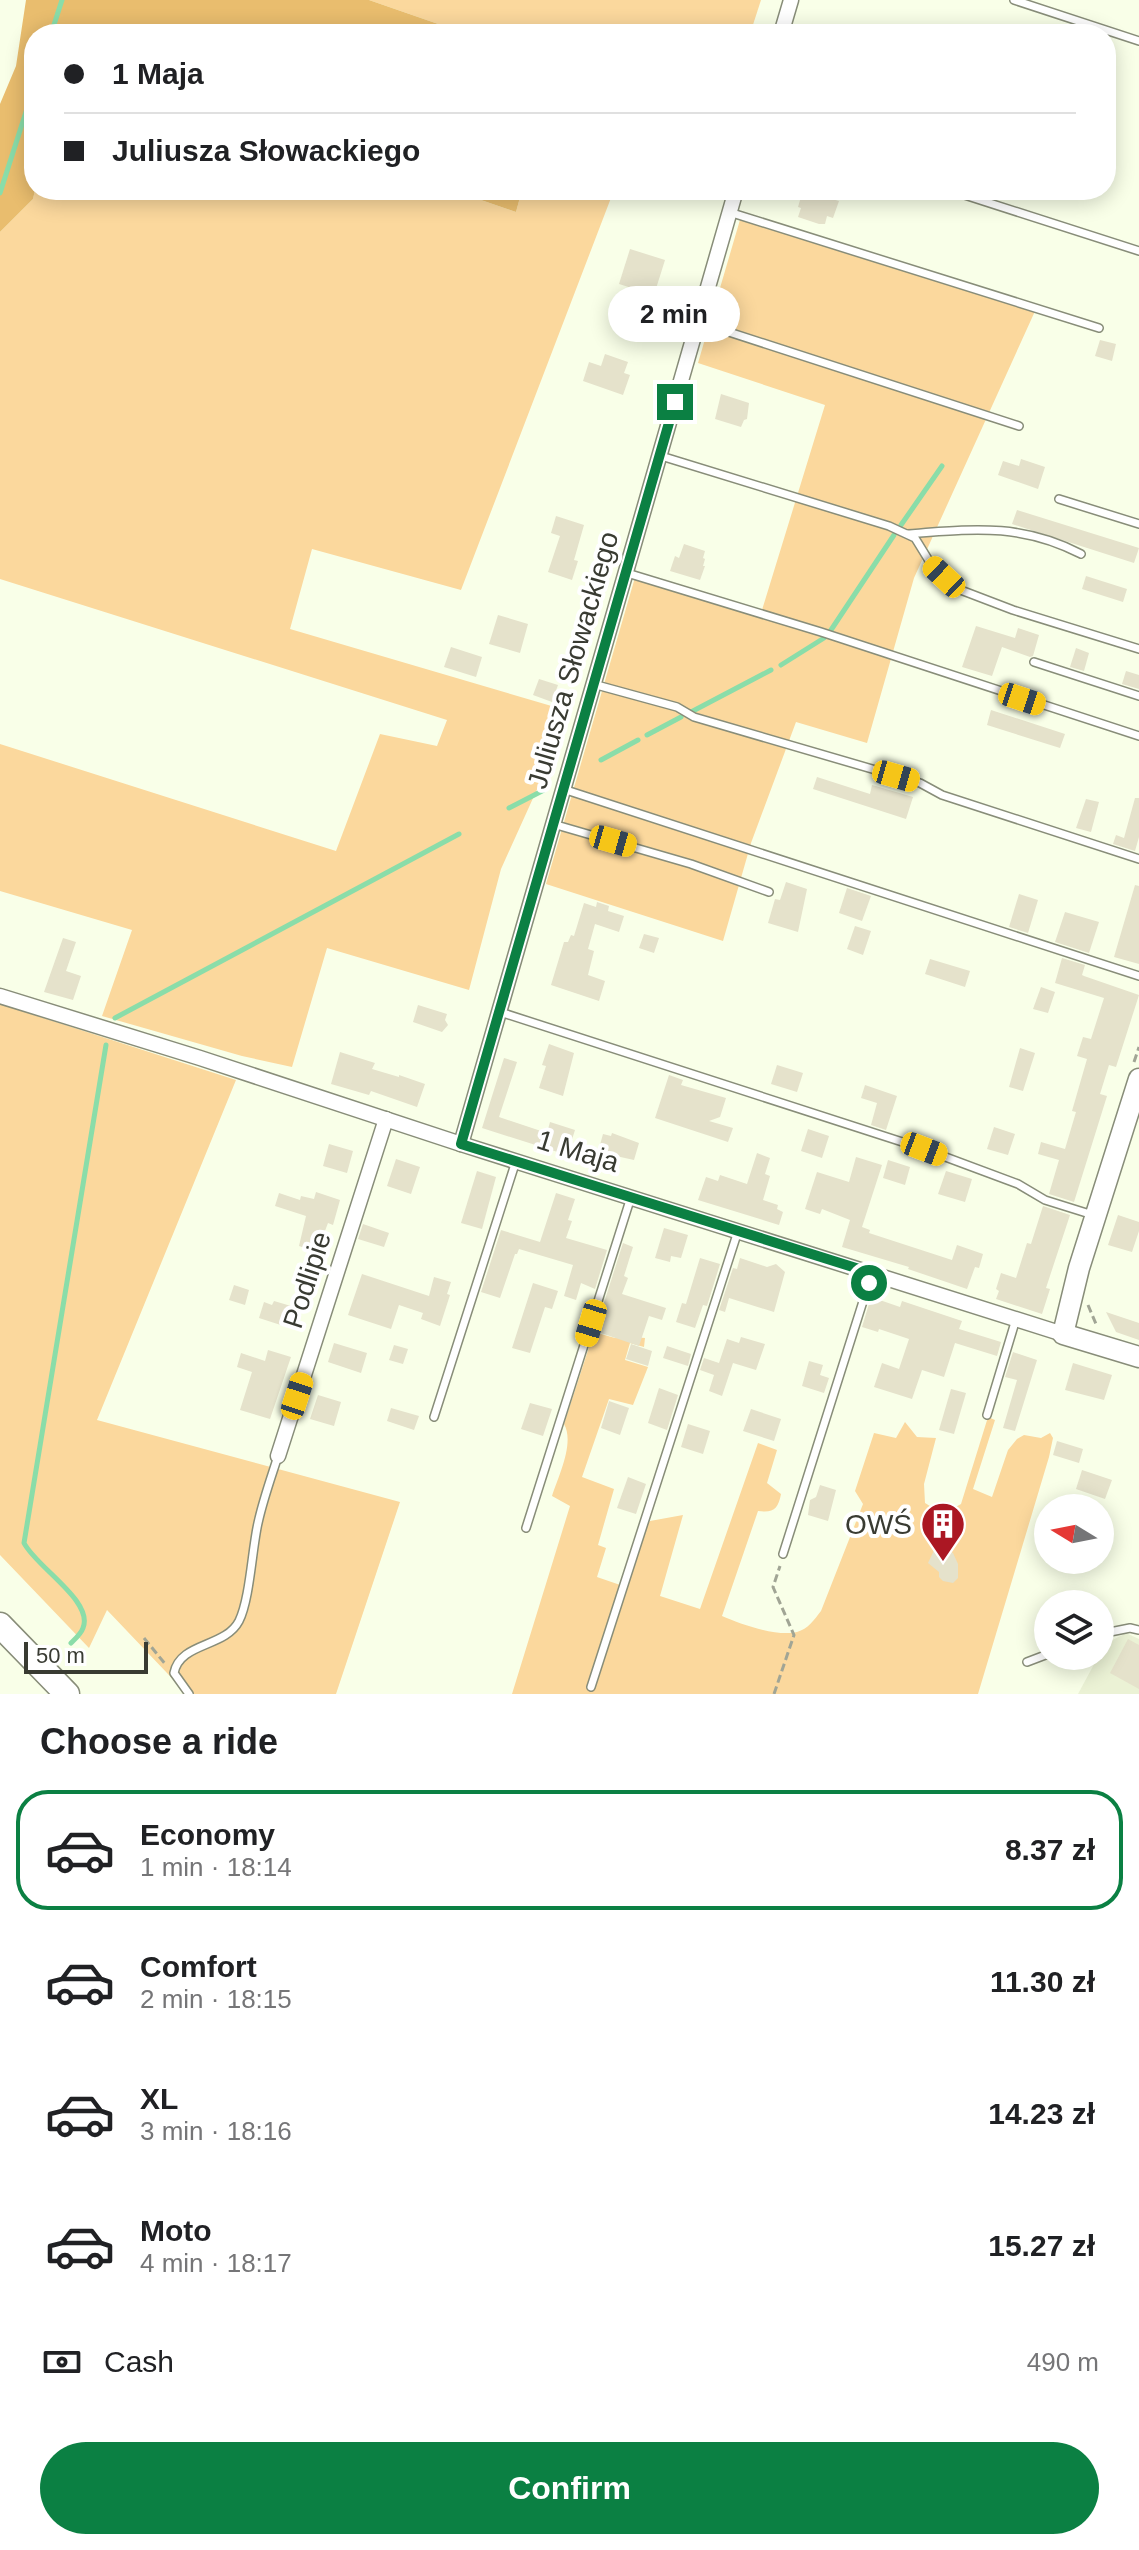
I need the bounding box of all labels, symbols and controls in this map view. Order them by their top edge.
text: 1 Maja [112,57,204,90]
text: Juliusza Słowackiego [112,134,420,167]
callout: 2 min [609,286,741,342]
text: 2 min [640,299,708,329]
route end [657,384,693,420]
street label: Juliusza Słowackiego [521,528,625,792]
car [918,552,970,602]
car [995,680,1049,718]
car [870,758,922,794]
car [587,823,639,859]
street label: 1 Maja [533,1124,623,1178]
car [897,1129,951,1169]
street label: Podlipie [277,1228,337,1332]
route start [851,1265,887,1301]
car [573,1297,609,1349]
car [278,1369,316,1423]
north arrow [1034,1494,1114,1574]
map controls [1034,1494,1114,1670]
building icon: OWŚ [919,1500,967,1563]
place label: OWŚ [845,1508,912,1540]
button: layers [1034,1590,1114,1670]
scale bar [24,1638,148,1674]
text: 50 m [36,1643,85,1668]
text: Choose a ride [40,1721,278,1762]
icon: car [44,1814,116,1886]
text: Economy [140,1818,275,1851]
text: 8.37 zł [1005,1833,1095,1866]
text: 1 min · 18:14 [140,1852,292,1882]
icon: car [44,1946,116,2018]
text: Comfort [140,1950,257,1983]
text: 11.30 zł [990,1965,1095,1998]
text: 2 min · 18:15 [140,1984,292,2014]
icon: car [44,2078,116,2150]
text: XL [140,2082,178,2115]
text: 14.23 zł [988,2097,1095,2130]
text: 3 min · 18:16 [140,2116,292,2146]
icon: car [44,2210,116,2282]
text: Moto [140,2214,212,2247]
text: 15.27 zł [988,2229,1095,2262]
text: 4 min · 18:17 [140,2248,292,2278]
icon: cash [40,2340,84,2384]
text: Cash [104,2345,174,2378]
text: 490 m [1027,2347,1099,2377]
button: Confirm [40,2442,1099,2534]

